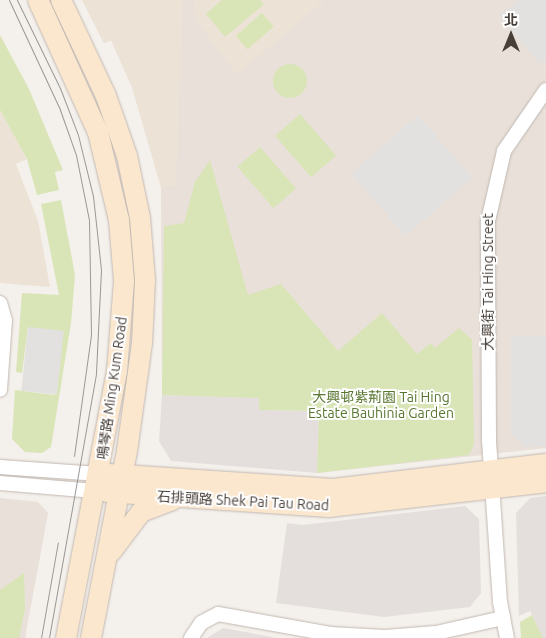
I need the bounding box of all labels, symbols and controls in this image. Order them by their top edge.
north arrow [486,10,536,60]
text: 北 [504,12,518,28]
street label: 大興街 Tai Hing Street [480,213,496,351]
street label: 鳴琴路 Ming Kum Road [94,316,130,460]
park label: 大興邨紫荊園 Tai Hing Estate Bauhinia Garden [308,389,454,422]
street label: 石排頭路 Shek Pai Tau Road [156,488,330,514]

